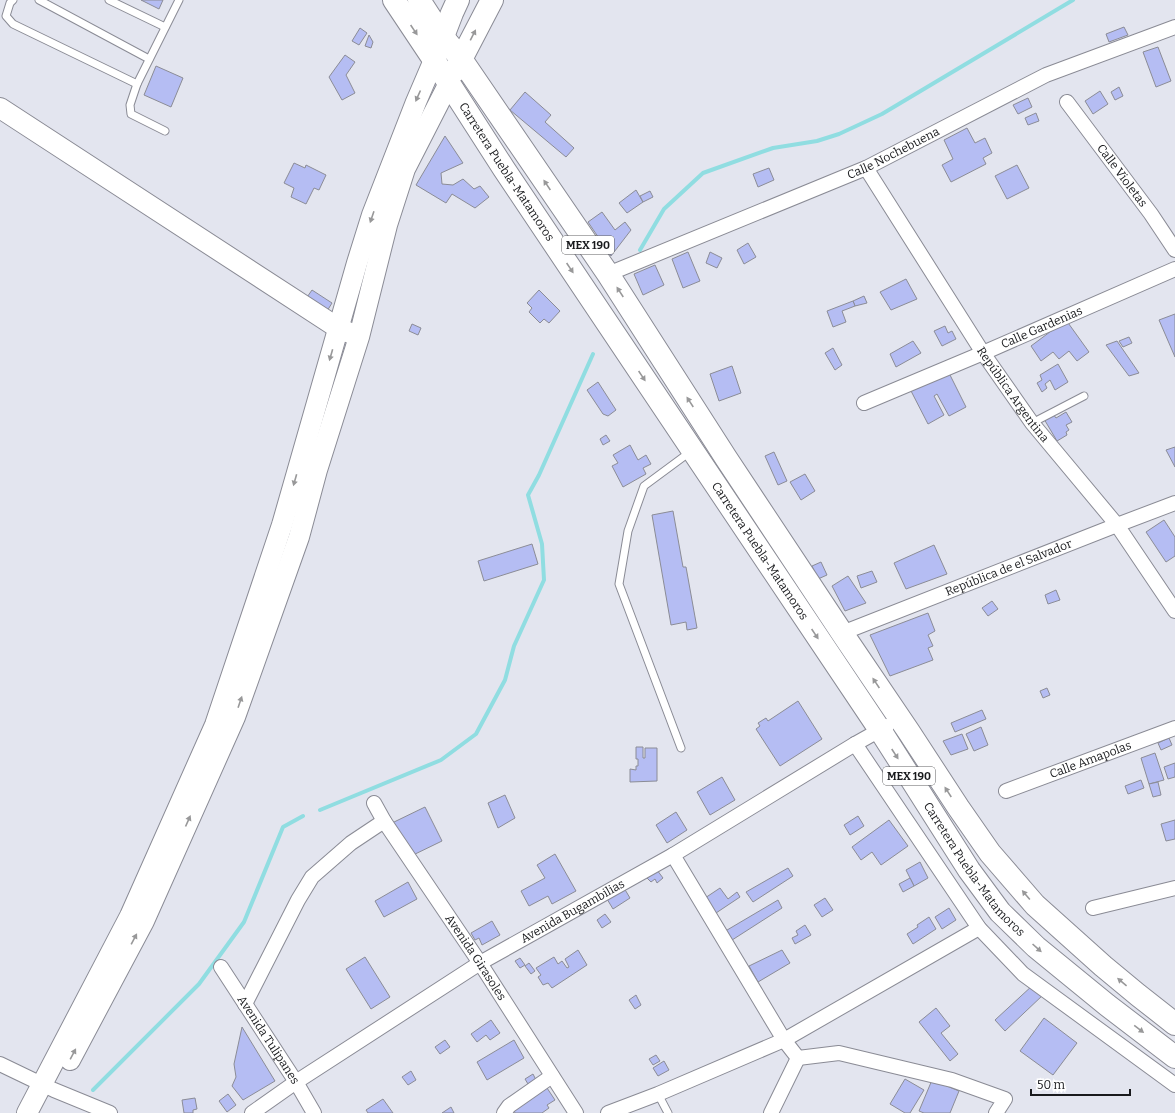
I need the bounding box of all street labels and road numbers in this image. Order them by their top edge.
street label: Carretera Puebla-Matamoros [456,100,557,244]
street label: Calle Nochebuena [845,124,942,182]
street label: Calle Violetas [1094,141,1150,210]
road number: MEX 190 [562,236,614,254]
street label: Calle Gardenias [999,303,1085,351]
street label: República Argentina [974,344,1052,445]
street label: Carretera Puebla-Matamoros [709,479,811,623]
street label: República de el Salvador [943,536,1075,599]
street label: Calle Amapolas [1048,738,1133,781]
road number: MEX 190 [883,767,935,785]
street label: Carretera Puebla-Matamoros [921,800,1028,939]
street label: Avenida Bugambilias [518,876,627,946]
street label: Avenida Girasoles [442,912,509,1003]
street label: Avenida Tulipanes [235,993,303,1087]

